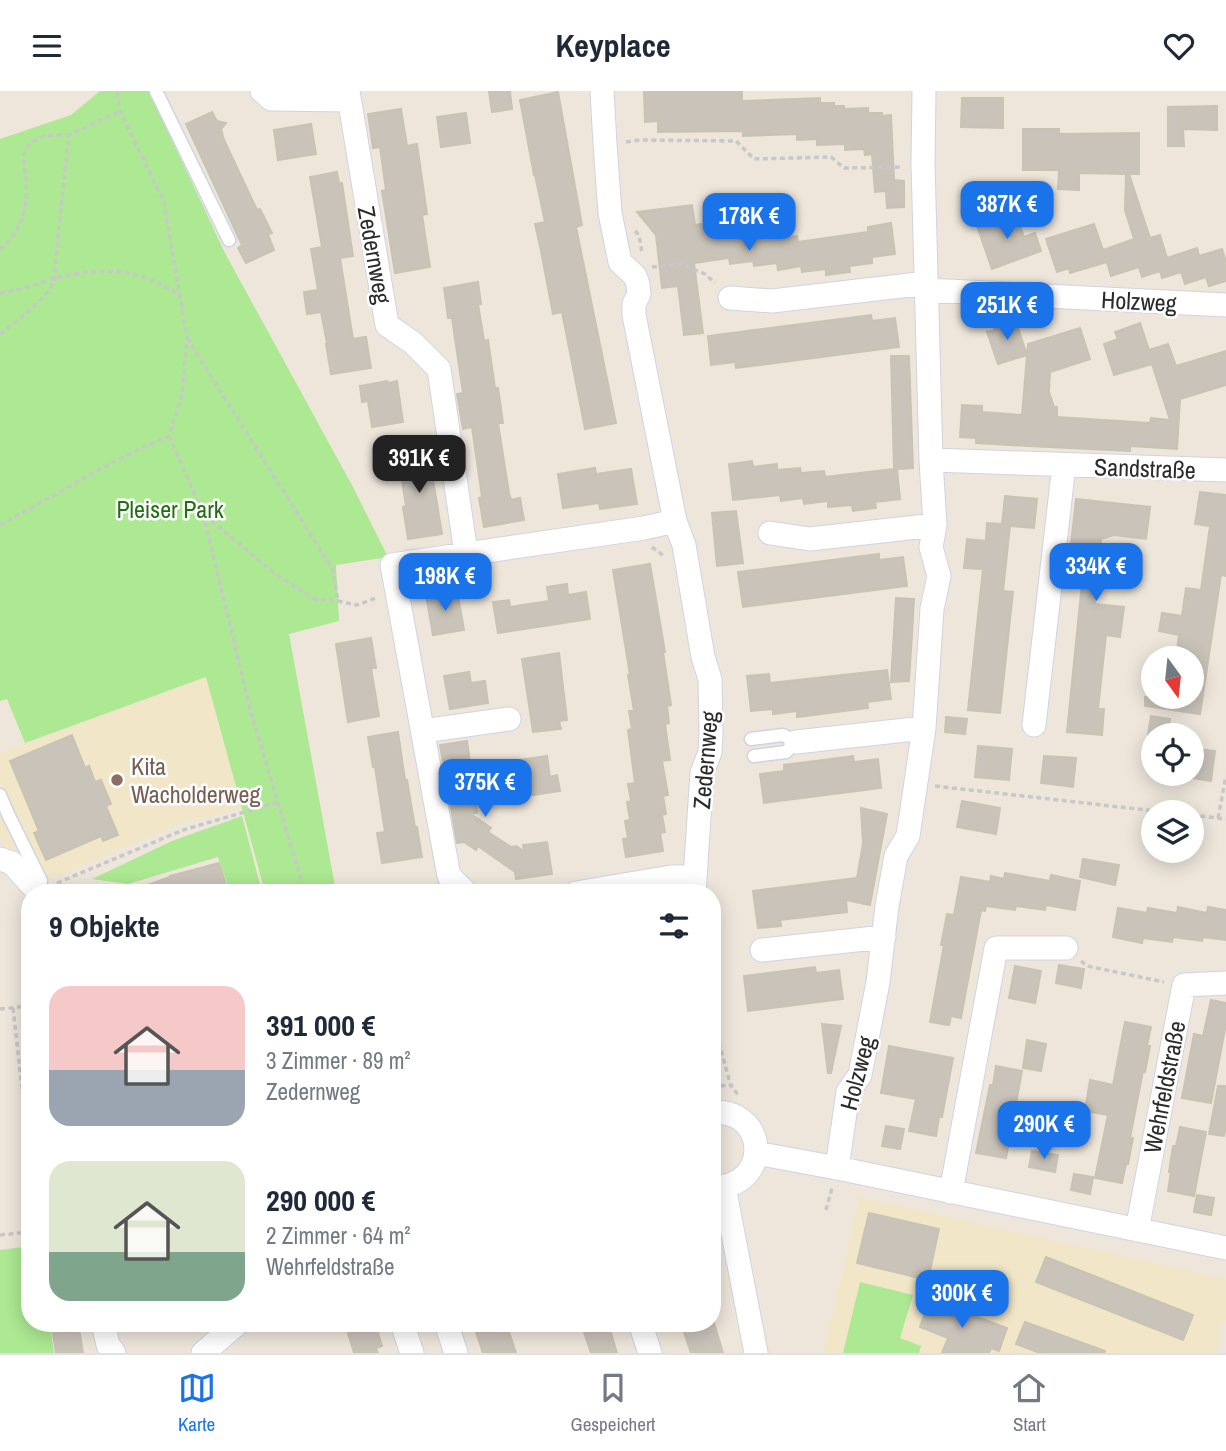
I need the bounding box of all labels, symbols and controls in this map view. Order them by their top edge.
text: Keyplace [555,24,671,67]
icon: menu [28,27,66,65]
icon: heart [1160,27,1198,65]
pin: 387K € [950,181,1064,241]
text: 387K € [977,188,1037,219]
pin: 178K € [692,193,806,253]
text: 178K € [719,200,779,231]
street label: Zedernweg [351,204,399,306]
pin: 251K € [950,282,1064,342]
street label: Holzweg [1100,283,1178,319]
text: 251K € [977,289,1037,320]
pin: 391K € [362,435,476,495]
text: 391K € [389,442,449,473]
street label: Sandstraße [1094,450,1196,486]
park label: Pleiser Park [116,493,224,525]
pin: 334K € [1039,543,1153,603]
text: 334K € [1066,550,1126,581]
pin: 198K € [388,553,502,613]
text: 198K € [415,560,475,591]
north arrow [1141,646,1204,709]
map controls [1141,646,1204,863]
street label: Zedernweg [685,710,725,810]
button: locate [1141,723,1204,786]
place label: Kita Wacholderweg [131,750,260,810]
pin: 375K € [428,759,542,819]
text: 375K € [455,766,515,797]
marker: Kita Wacholderweg [109,772,125,788]
button: layers [1141,800,1204,863]
text: 9 Objekte [49,906,160,946]
icon: filters [655,907,693,945]
text: 391 000 € [266,1005,375,1045]
icon: home [105,1014,189,1098]
street label: Wehrfeldstraße [1135,1018,1193,1156]
street label: Holzweg [832,1032,882,1114]
text: 3 Zimmer · 89 m² [266,1045,411,1076]
text: Zedernweg [266,1076,360,1107]
pin: 290K € [987,1101,1101,1161]
text: 290K € [1014,1108,1074,1139]
text: 290 000 € [266,1180,375,1220]
icon: home [105,1189,189,1273]
text: 2 Zimmer · 64 m² [266,1220,411,1251]
text: Wehrfeldstraße [266,1251,395,1282]
pin: 300K € [905,1271,1019,1330]
text: 300K € [932,1277,992,1308]
tab: Karte [178,1369,216,1437]
tab: Gespeichert [571,1369,655,1437]
tab: Start [1010,1369,1048,1437]

